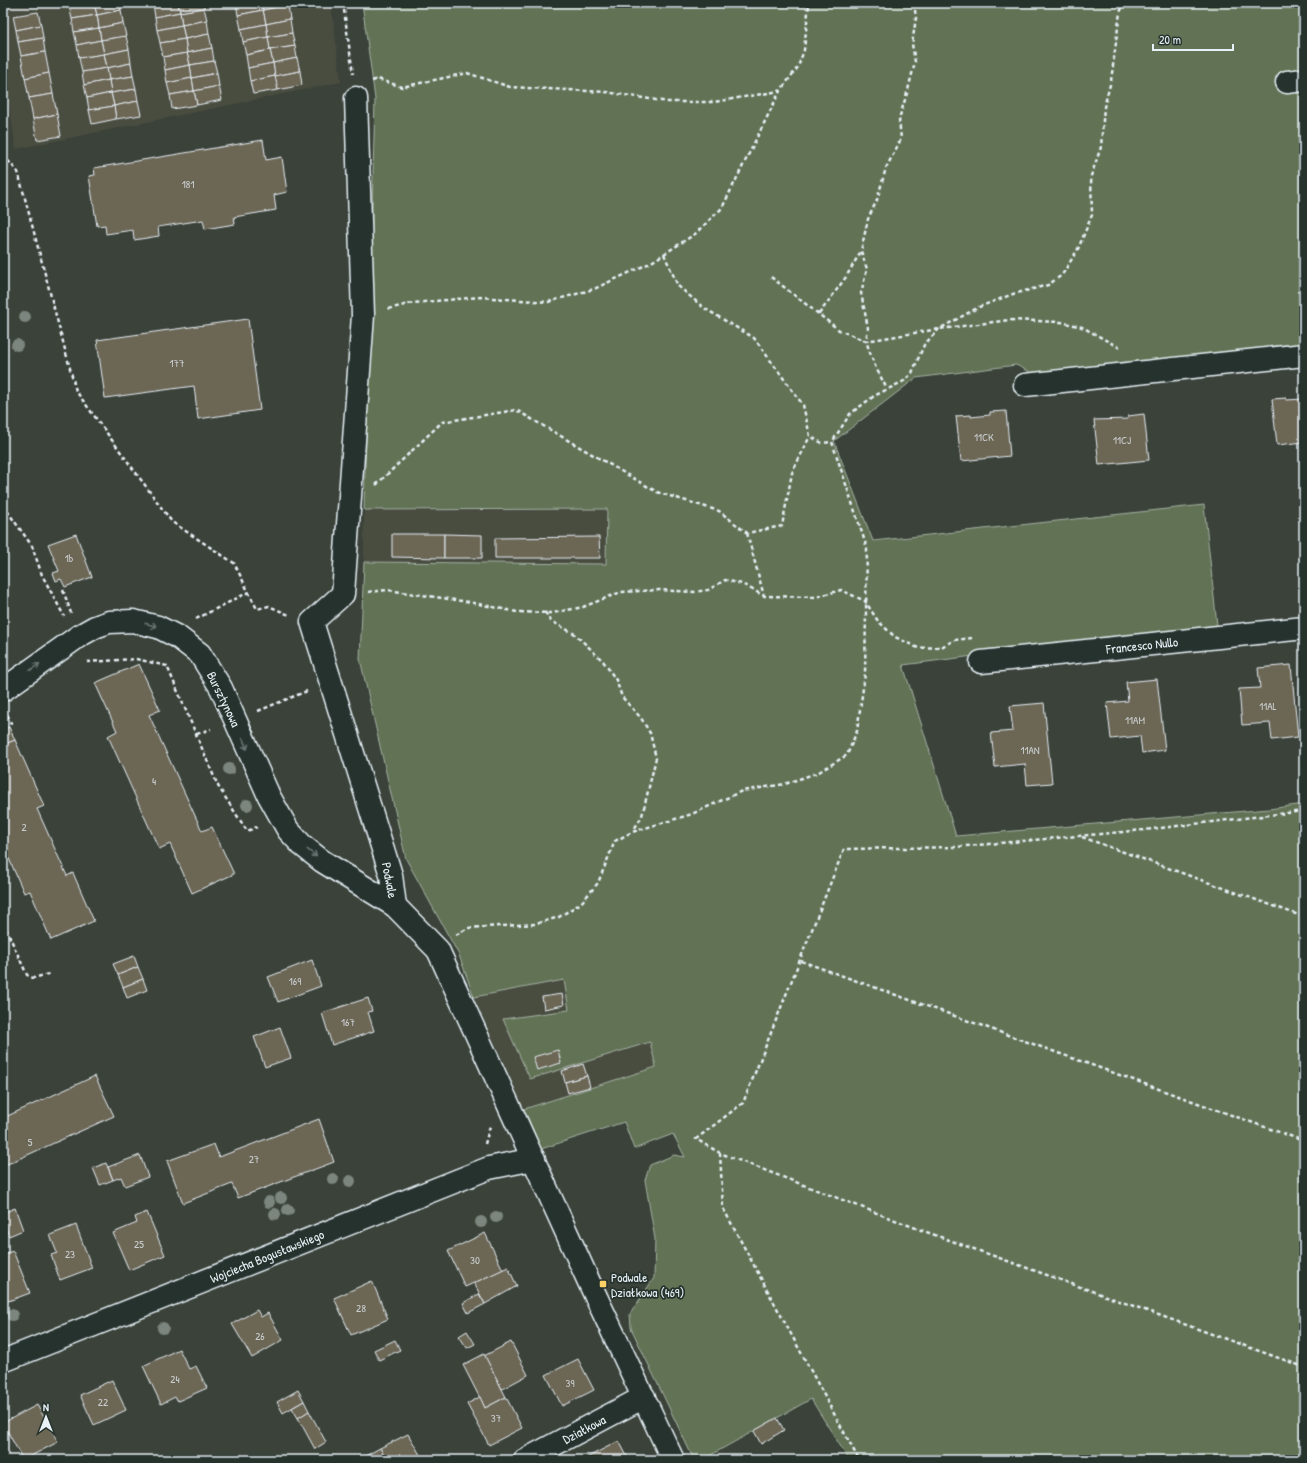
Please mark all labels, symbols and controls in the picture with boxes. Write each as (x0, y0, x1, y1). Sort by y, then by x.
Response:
scale bar (1153, 26, 1233, 52)
text: 20 m (1159, 31, 1181, 48)
house number: 181 (182, 177, 194, 191)
house number: 177 (170, 356, 184, 370)
house number: 11CK (974, 430, 994, 444)
house number: 11CJ (1113, 433, 1131, 447)
house number: 1b (65, 551, 74, 565)
one-way arrow (144, 622, 157, 629)
street label: Francesco Nullo (1104, 632, 1179, 658)
one-way arrow (29, 663, 40, 671)
street label: Bursztynowa (203, 668, 245, 730)
house number: 11AL (1259, 699, 1277, 713)
house number: 11AM (1125, 713, 1145, 727)
one-way arrow (242, 737, 250, 749)
house number: 11AN (1020, 743, 1040, 757)
house number: 4 (152, 774, 156, 788)
house number: 2 (21, 820, 27, 834)
one-way arrow (307, 849, 318, 857)
street label: Podwale (378, 860, 402, 900)
house number: 169 (289, 974, 301, 988)
house number: 167 (341, 1015, 355, 1029)
house number: 5 (28, 1135, 33, 1149)
house number: 27 (249, 1152, 259, 1166)
street label: Wojciecha Bogusławskiego (207, 1225, 327, 1287)
house number: 25 (134, 1237, 144, 1251)
house number: 23 (65, 1247, 75, 1261)
house number: 30 (470, 1253, 480, 1267)
place label: Podwale Działkowa (469) (611, 1268, 684, 1301)
marker: Podwale Działkowa (469) (598, 1279, 608, 1289)
house number: 28 (356, 1301, 366, 1315)
house number: 26 (255, 1329, 265, 1343)
house number: 24 (170, 1372, 180, 1386)
house number: 39 (566, 1376, 574, 1390)
house number: 22 (98, 1395, 108, 1409)
north arrow (26, 1397, 66, 1437)
text: N (43, 1400, 49, 1414)
street label: Działkowa (559, 1410, 609, 1448)
house number: 37 (491, 1411, 501, 1425)

